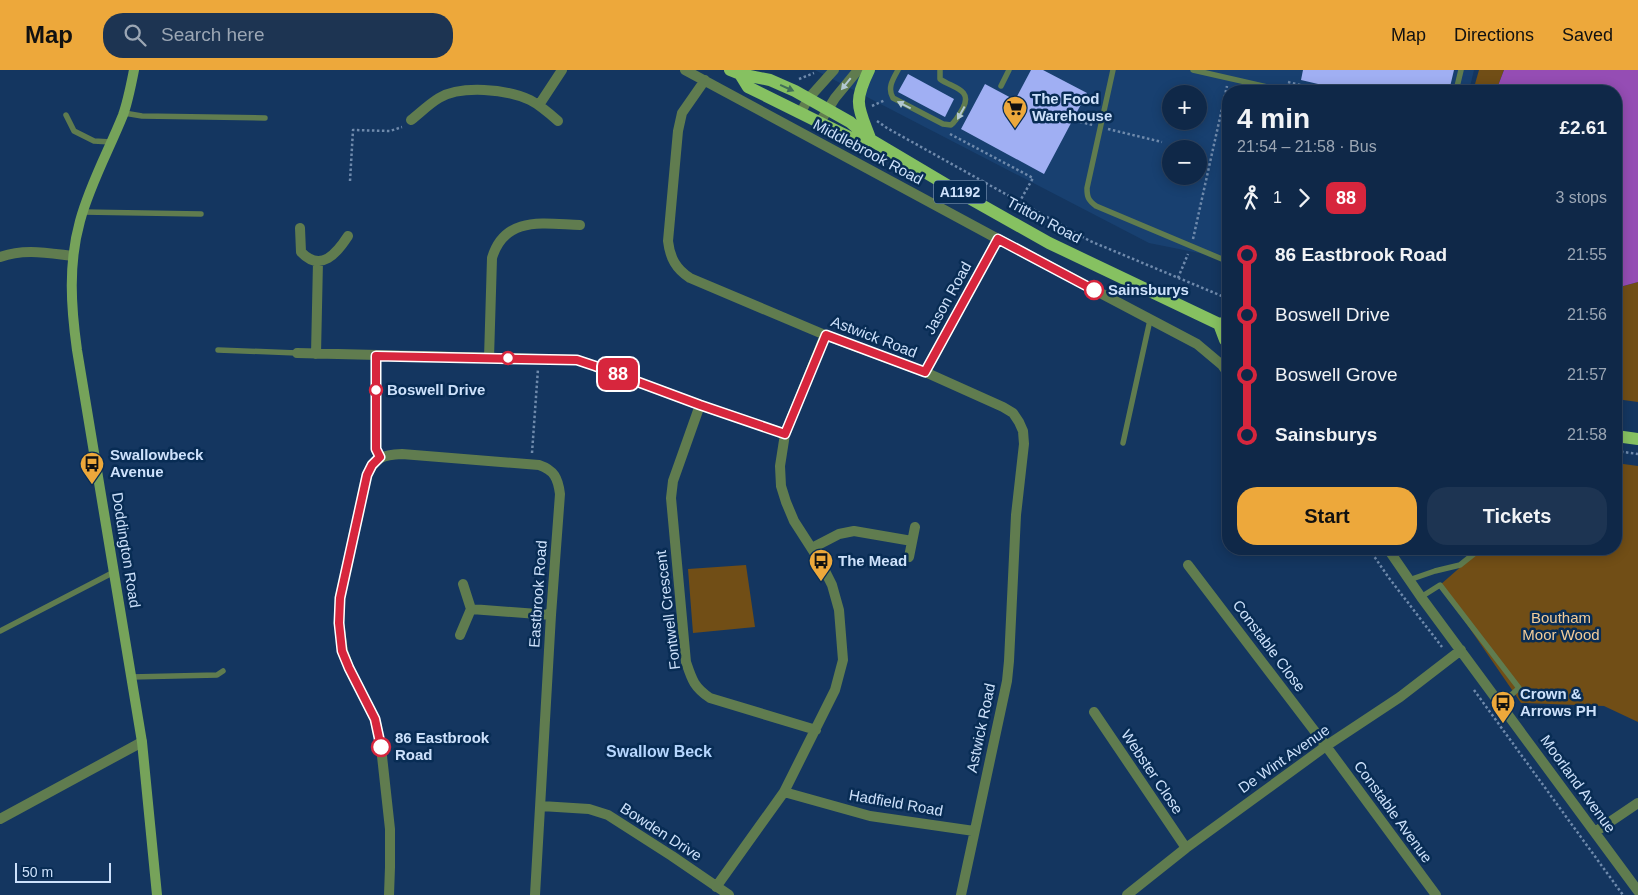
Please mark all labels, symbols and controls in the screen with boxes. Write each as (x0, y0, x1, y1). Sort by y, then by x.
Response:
search box (103, 13, 453, 58)
text: Map (25, 21, 73, 48)
icon: search (121, 21, 149, 49)
text: Search here (161, 24, 265, 45)
text: Map (1391, 25, 1426, 45)
text: Directions (1454, 25, 1534, 45)
text: Saved (1562, 25, 1613, 45)
one-way arrow (841, 77, 852, 90)
one-way arrow (780, 84, 794, 92)
map controls (1162, 85, 1207, 185)
button: + (1162, 85, 1207, 130)
place label: The Food Warehouse (1032, 90, 1112, 124)
supermarket icon: The Food Warehouse (1002, 95, 1028, 129)
one-way arrow (897, 101, 911, 109)
text: 4 min (1237, 103, 1310, 134)
one-way arrow (956, 106, 965, 119)
street label: Middlebrook Road (810, 115, 926, 188)
text: £2.61 (1559, 117, 1607, 138)
text: 21:54 – 21:58 · Bus (1237, 138, 1377, 155)
button: − (1162, 140, 1207, 185)
road number: A1192 (934, 180, 986, 204)
icon: walk (1237, 184, 1265, 212)
icon: forward (1290, 184, 1318, 212)
text: 88 (1336, 188, 1356, 208)
text: 1 (1273, 189, 1282, 206)
text: 3 stops (1555, 189, 1607, 206)
street label: Tritton Road (1004, 193, 1084, 246)
text: 86 Eastbrook Road (1275, 244, 1447, 265)
text: 21:55 (1567, 246, 1607, 263)
street label: Jason Road (921, 259, 974, 337)
marker: Sainsburys (1084, 280, 1104, 300)
place label: Sainsburys (1108, 281, 1189, 298)
text: Boswell Drive (1275, 304, 1390, 325)
text: 21:56 (1567, 306, 1607, 323)
street label: Astwick Road (829, 312, 920, 361)
unlabelled marker (501, 351, 515, 365)
line badge: 88 (596, 358, 640, 390)
text: 88 (608, 364, 628, 384)
text: Boswell Grove (1275, 364, 1398, 385)
text: 21:57 (1567, 366, 1607, 383)
place label: Boswell Drive (387, 381, 485, 398)
marker: Boswell Drive (369, 383, 383, 397)
text: Sainsburys (1275, 424, 1377, 445)
text: 21:58 (1567, 426, 1607, 443)
place label: Swallowbeck Avenue (110, 446, 204, 480)
bus stop icon: Swallowbeck Avenue (79, 451, 105, 485)
button: Start (1237, 487, 1417, 545)
button: Tickets (1427, 487, 1607, 545)
street label: Doddington Road (109, 491, 144, 609)
street label: Eastbrook Road (525, 540, 550, 648)
bus stop icon: The Mead (808, 548, 834, 582)
street label: Fontwell Crescent (652, 549, 683, 671)
place label: The Mead (838, 552, 907, 569)
street label: Constable Close (1229, 597, 1309, 695)
park label: Boutham Moor Wood (1522, 609, 1600, 643)
street label: Astwick Road (963, 682, 998, 774)
place label: Crown & Arrows PH (1520, 685, 1597, 719)
bus stop icon: Crown & Arrows PH (1490, 690, 1516, 724)
street label: De Wint Avenue (1235, 721, 1333, 796)
street label: Webster Close (1118, 726, 1187, 817)
place label: 86 Eastbrook Road (395, 729, 490, 763)
street label: Moorland Avenue (1537, 732, 1620, 836)
marker: 86 Eastbrook Road (371, 737, 391, 757)
district label: Swallow Beck (606, 743, 712, 760)
street label: Constable Avenue (1351, 758, 1436, 866)
street label: Hadfield Road (848, 786, 944, 819)
street label: Bowden Drive (617, 799, 705, 864)
scale bar (15, 860, 111, 883)
text: 50 m (22, 864, 53, 880)

